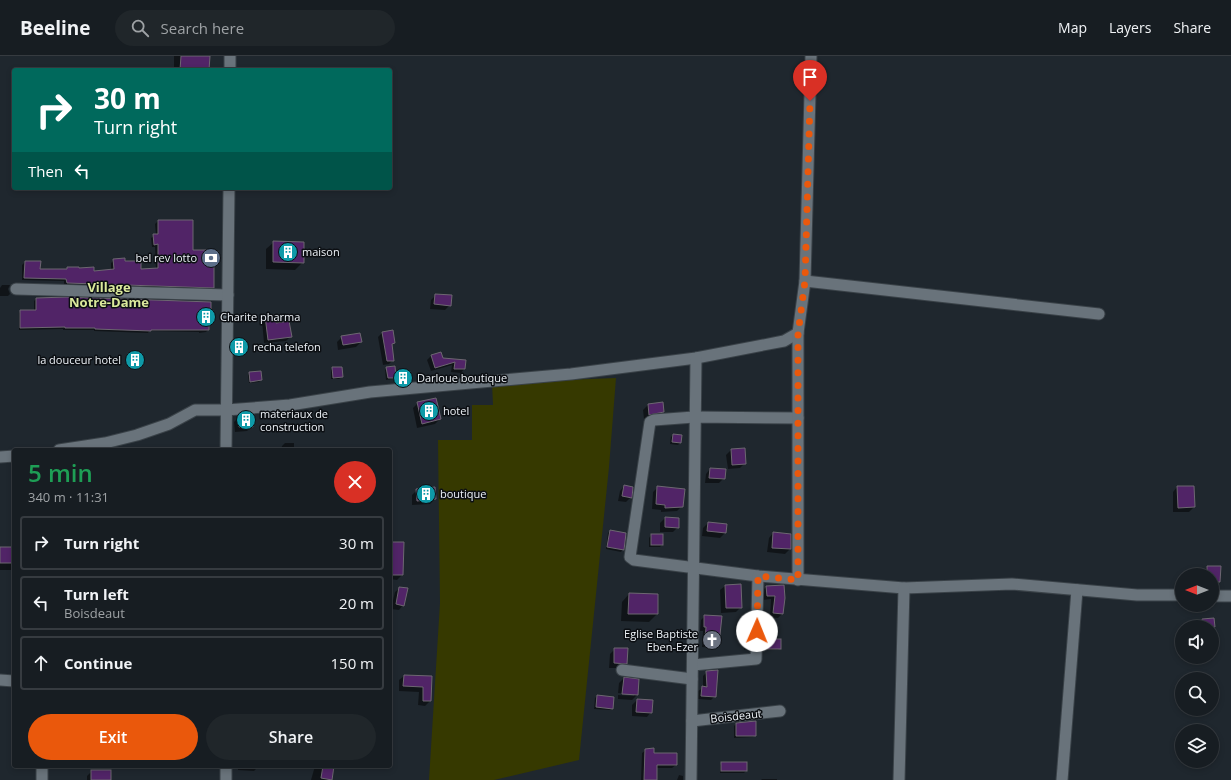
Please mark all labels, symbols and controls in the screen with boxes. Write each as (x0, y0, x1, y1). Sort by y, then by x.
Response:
search box (115, 10, 395, 46)
text: Beeline (20, 15, 91, 41)
icon: search (129, 17, 151, 39)
text: Search here (161, 18, 244, 38)
text: Map (1058, 18, 1087, 37)
text: Layers (1109, 18, 1151, 37)
text: Share (1173, 18, 1211, 37)
pin (793, 60, 827, 101)
icon: arrive (799, 66, 821, 88)
text: 30 m (94, 79, 161, 117)
icon: right (28, 84, 80, 136)
text: Turn right (94, 115, 177, 139)
icon: left (71, 160, 93, 182)
text: Then (28, 161, 63, 181)
building icon: maison (277, 241, 299, 263)
place label: maison (302, 244, 340, 259)
bank icon: bel rev lotto (200, 247, 222, 269)
place label: bel rev lotto (136, 250, 197, 265)
district label: Village Notre-Dame (69, 278, 149, 311)
building icon: Charite pharma (195, 306, 217, 328)
place label: Charite pharma (220, 309, 300, 324)
building icon: recha telefon (228, 336, 250, 358)
place label: recha telefon (253, 339, 321, 354)
building icon: la douceur hotel (124, 349, 146, 371)
place label: la douceur hotel (37, 352, 121, 367)
building icon: Darloue boutique (392, 367, 414, 389)
place label: Darloue boutique (417, 370, 507, 385)
building icon: hotel (418, 400, 440, 422)
place label: hotel (443, 403, 469, 418)
place label: materiaux de construction (260, 406, 328, 434)
building icon: materiaux de construction (235, 409, 257, 431)
text: 5 min (28, 456, 93, 489)
button: close (334, 461, 376, 503)
building icon: boutique (415, 483, 437, 505)
place label: boutique (440, 486, 486, 501)
text: 340 m · 11:31 (28, 488, 109, 506)
icon: right (30, 532, 52, 554)
text: Turn right (64, 533, 139, 553)
text: 30 m (339, 533, 374, 553)
north arrow (1175, 568, 1219, 612)
map controls (1175, 568, 1219, 768)
text: Turn left (64, 584, 129, 604)
icon: left (30, 592, 52, 614)
text: 20 m (339, 593, 374, 613)
text: Boisdeaut (64, 604, 125, 622)
position arrow (736, 610, 778, 652)
button: sound (1175, 620, 1219, 664)
place label: Eglise Baptiste Eben-Ezer (624, 626, 699, 654)
church icon: Eglise Baptiste Eben-Ezer (701, 629, 723, 651)
icon: ahead (30, 652, 52, 674)
text: Continue (64, 653, 132, 673)
text: 150 m (330, 653, 374, 673)
button: search (1175, 672, 1219, 716)
street label: Boisdeaut (710, 705, 762, 726)
button: Exit (28, 714, 198, 760)
button: Share (206, 714, 376, 760)
button: layers (1175, 724, 1219, 768)

